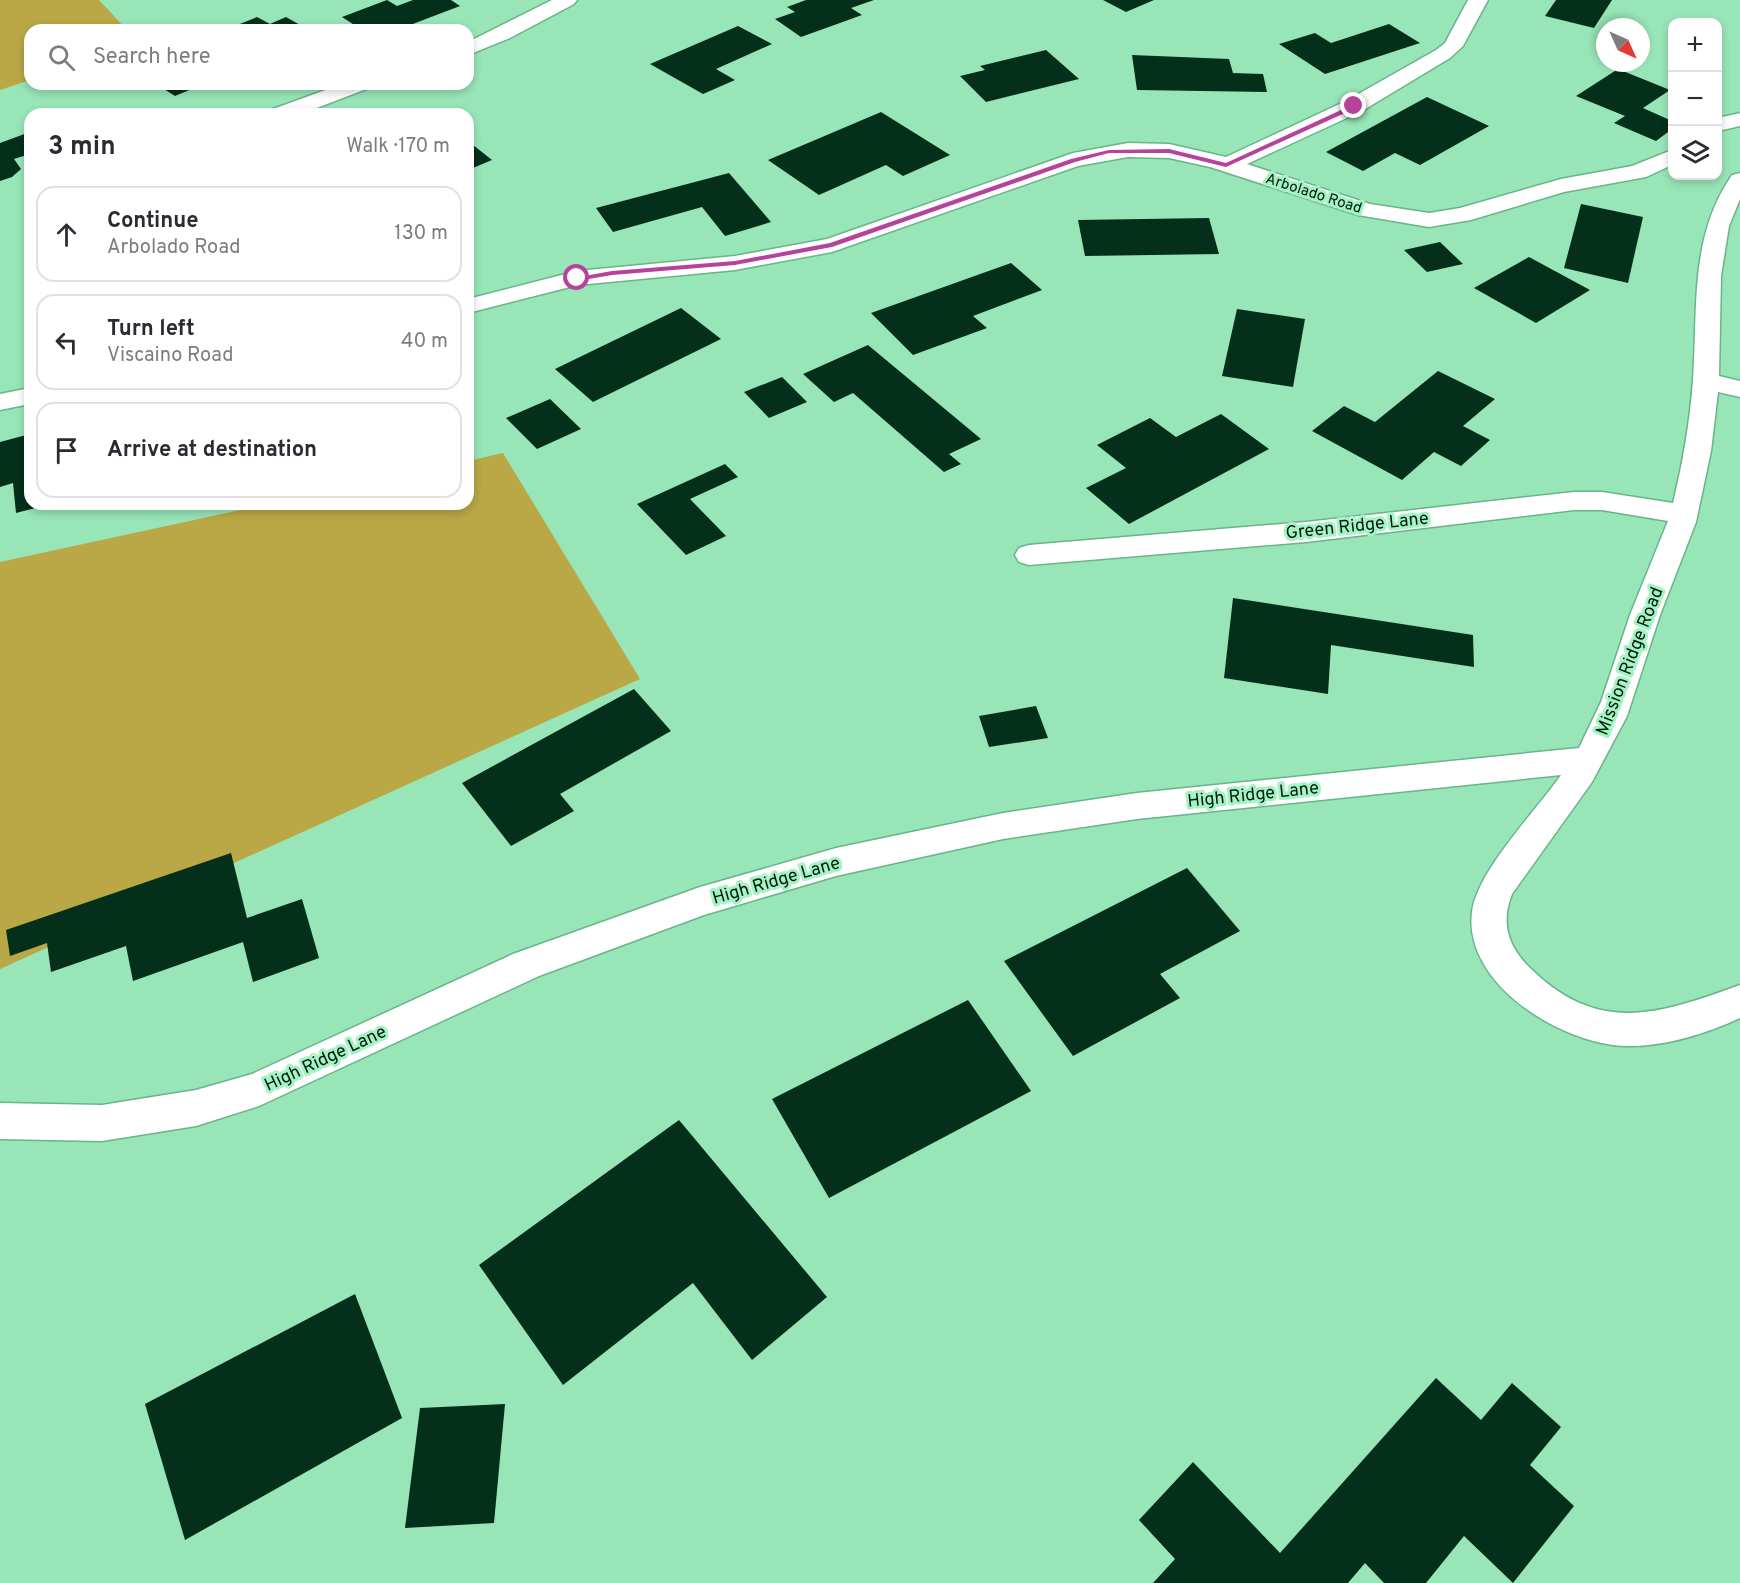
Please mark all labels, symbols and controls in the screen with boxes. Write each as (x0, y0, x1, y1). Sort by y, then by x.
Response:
north arrow (1596, 18, 1650, 72)
map controls (1668, 18, 1722, 180)
button: + (1668, 18, 1722, 72)
search box (24, 24, 474, 90)
icon: search (45, 41, 78, 74)
text: Search here (93, 44, 211, 71)
button: − (1668, 72, 1722, 126)
route end (1340, 92, 1366, 118)
button: layers (1668, 126, 1722, 180)
text: 3 min (48, 131, 116, 164)
text: Walk · 170 m (346, 134, 450, 160)
street label: Arbolado Road (1263, 170, 1364, 219)
text: Continue (107, 208, 198, 235)
icon: ahead (50, 218, 83, 251)
text: 130 m (394, 221, 448, 247)
text: Arbolado Road (107, 235, 240, 261)
route start (563, 264, 589, 290)
text: Turn left (107, 316, 195, 343)
icon: left (50, 326, 83, 359)
text: 40 m (401, 329, 448, 355)
text: Viscaino Road (107, 343, 233, 369)
icon: arrive (50, 434, 83, 467)
text: Arrive at destination (107, 437, 317, 464)
street label: Green Ridge Lane (1285, 508, 1430, 545)
street label: Mission Ridge Road (1592, 584, 1669, 739)
street label: High Ridge Lane (1186, 777, 1320, 814)
street label: High Ridge Lane (710, 852, 843, 911)
street label: High Ridge Lane (261, 1021, 390, 1098)

